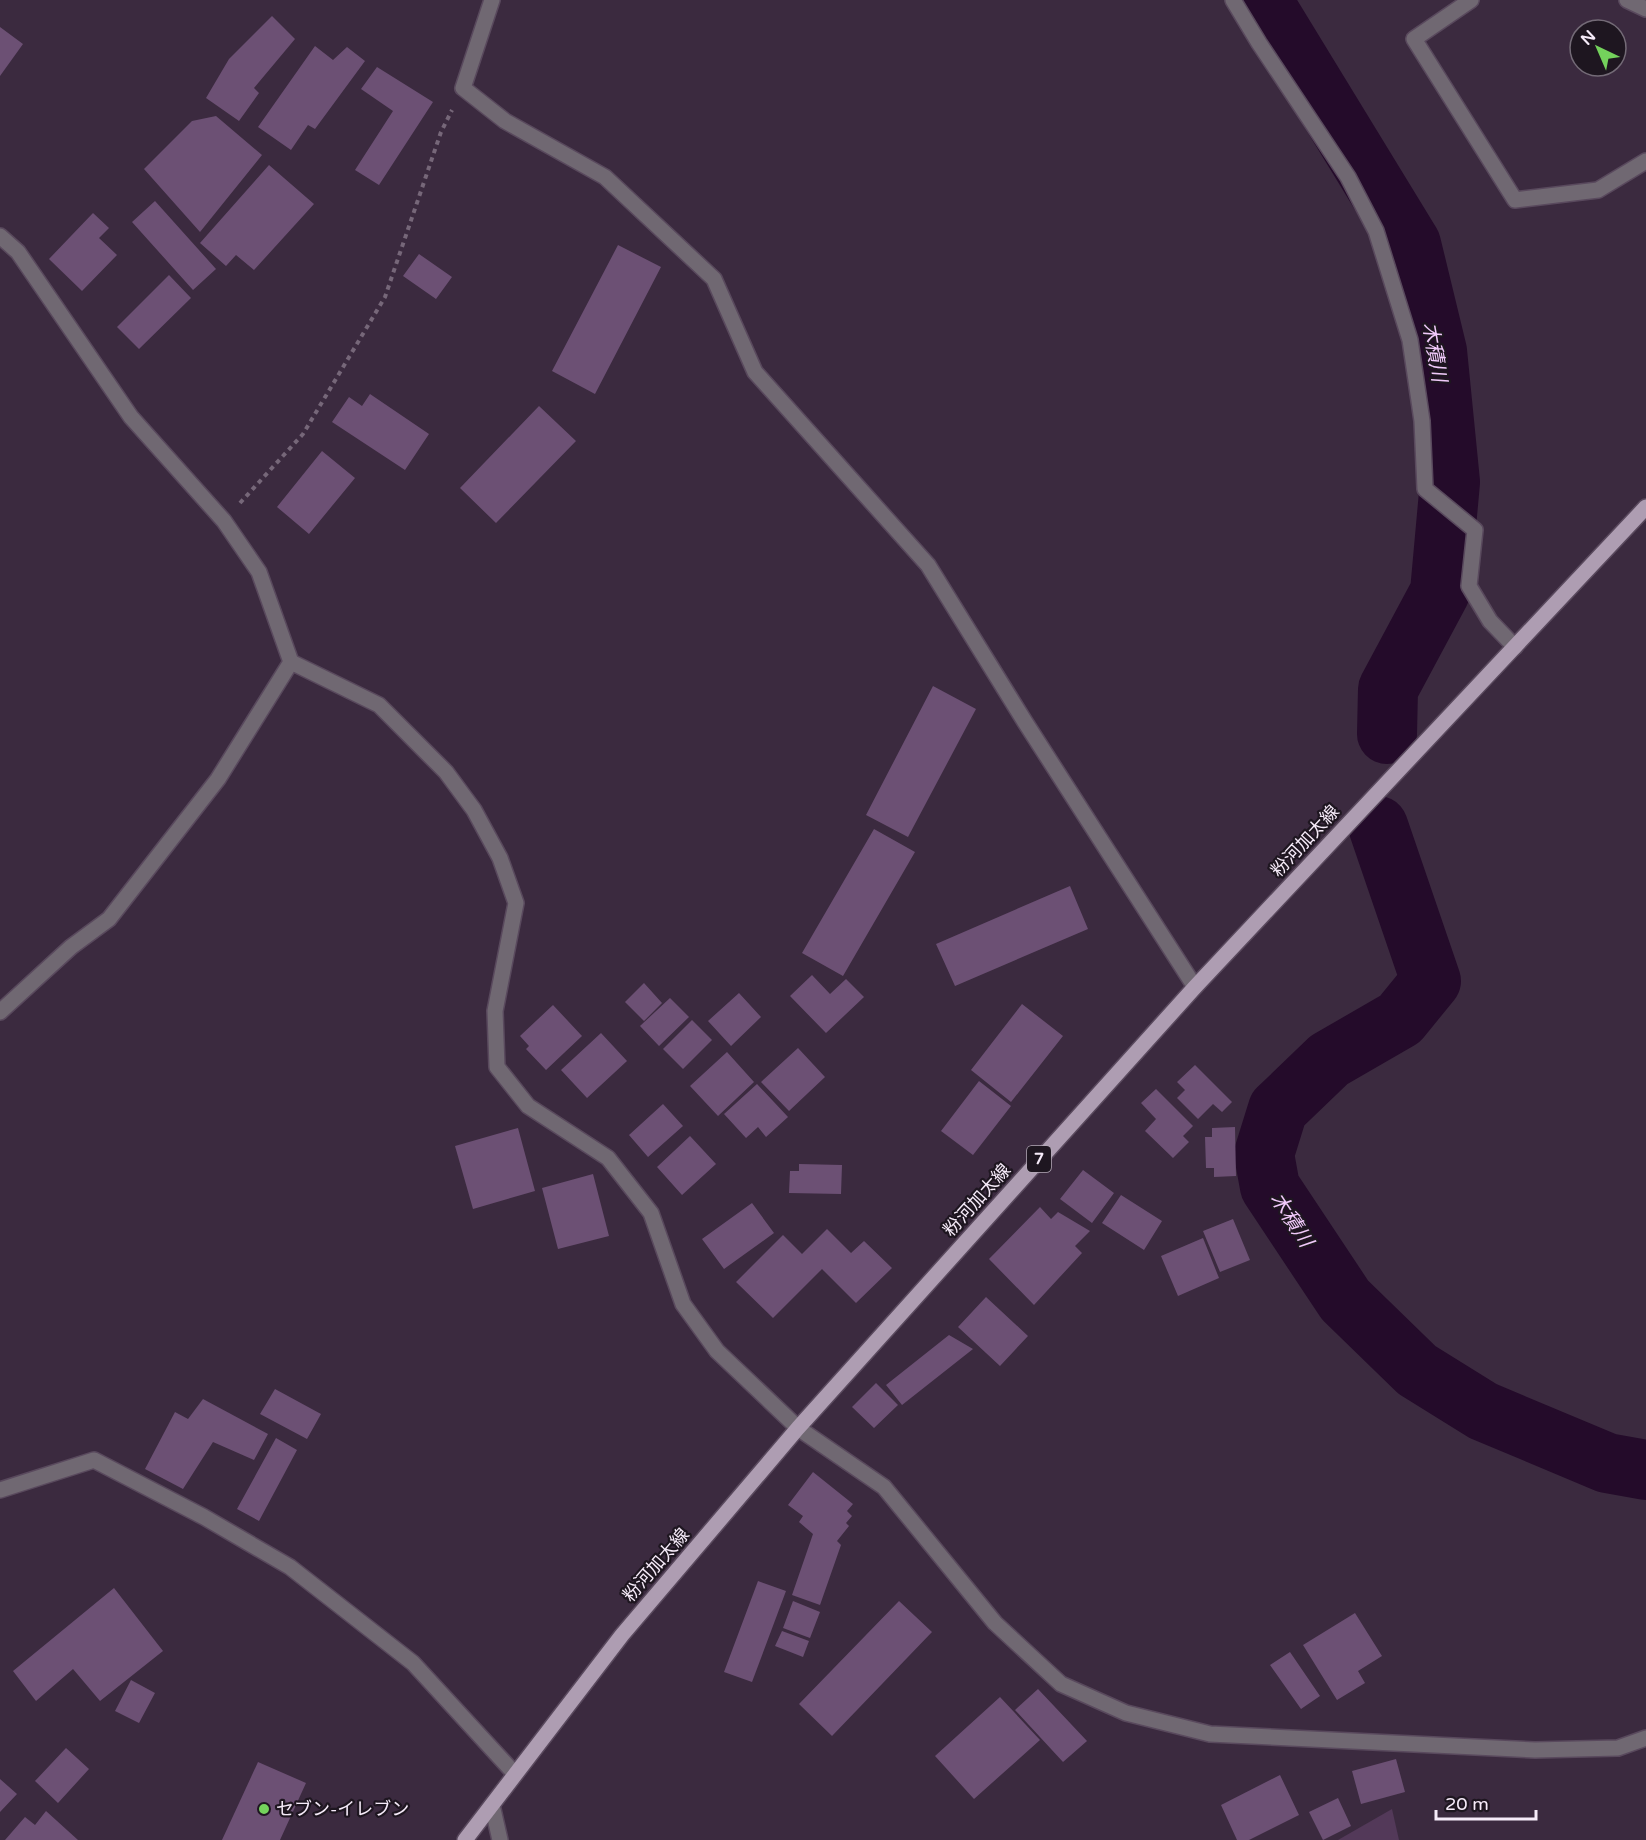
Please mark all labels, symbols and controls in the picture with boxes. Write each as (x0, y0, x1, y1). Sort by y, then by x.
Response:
north arrow (1568, 18, 1628, 78)
text: N (1577, 26, 1600, 50)
water label: 木積川 (1417, 320, 1451, 386)
street label: 粉河加太線 (1266, 801, 1344, 881)
road number: 7 (1027, 1146, 1051, 1172)
street label: 粉河加太線 (939, 1159, 1015, 1241)
water label: 木積川 (1265, 1188, 1318, 1253)
street label: 粉河加太線 (618, 1524, 694, 1606)
scale bar (1436, 1783, 1536, 1821)
text: 20 m (1445, 1793, 1489, 1815)
place label: セブン-イレブン (276, 1798, 409, 1820)
marker: セブン-イレブン (257, 1802, 271, 1816)

